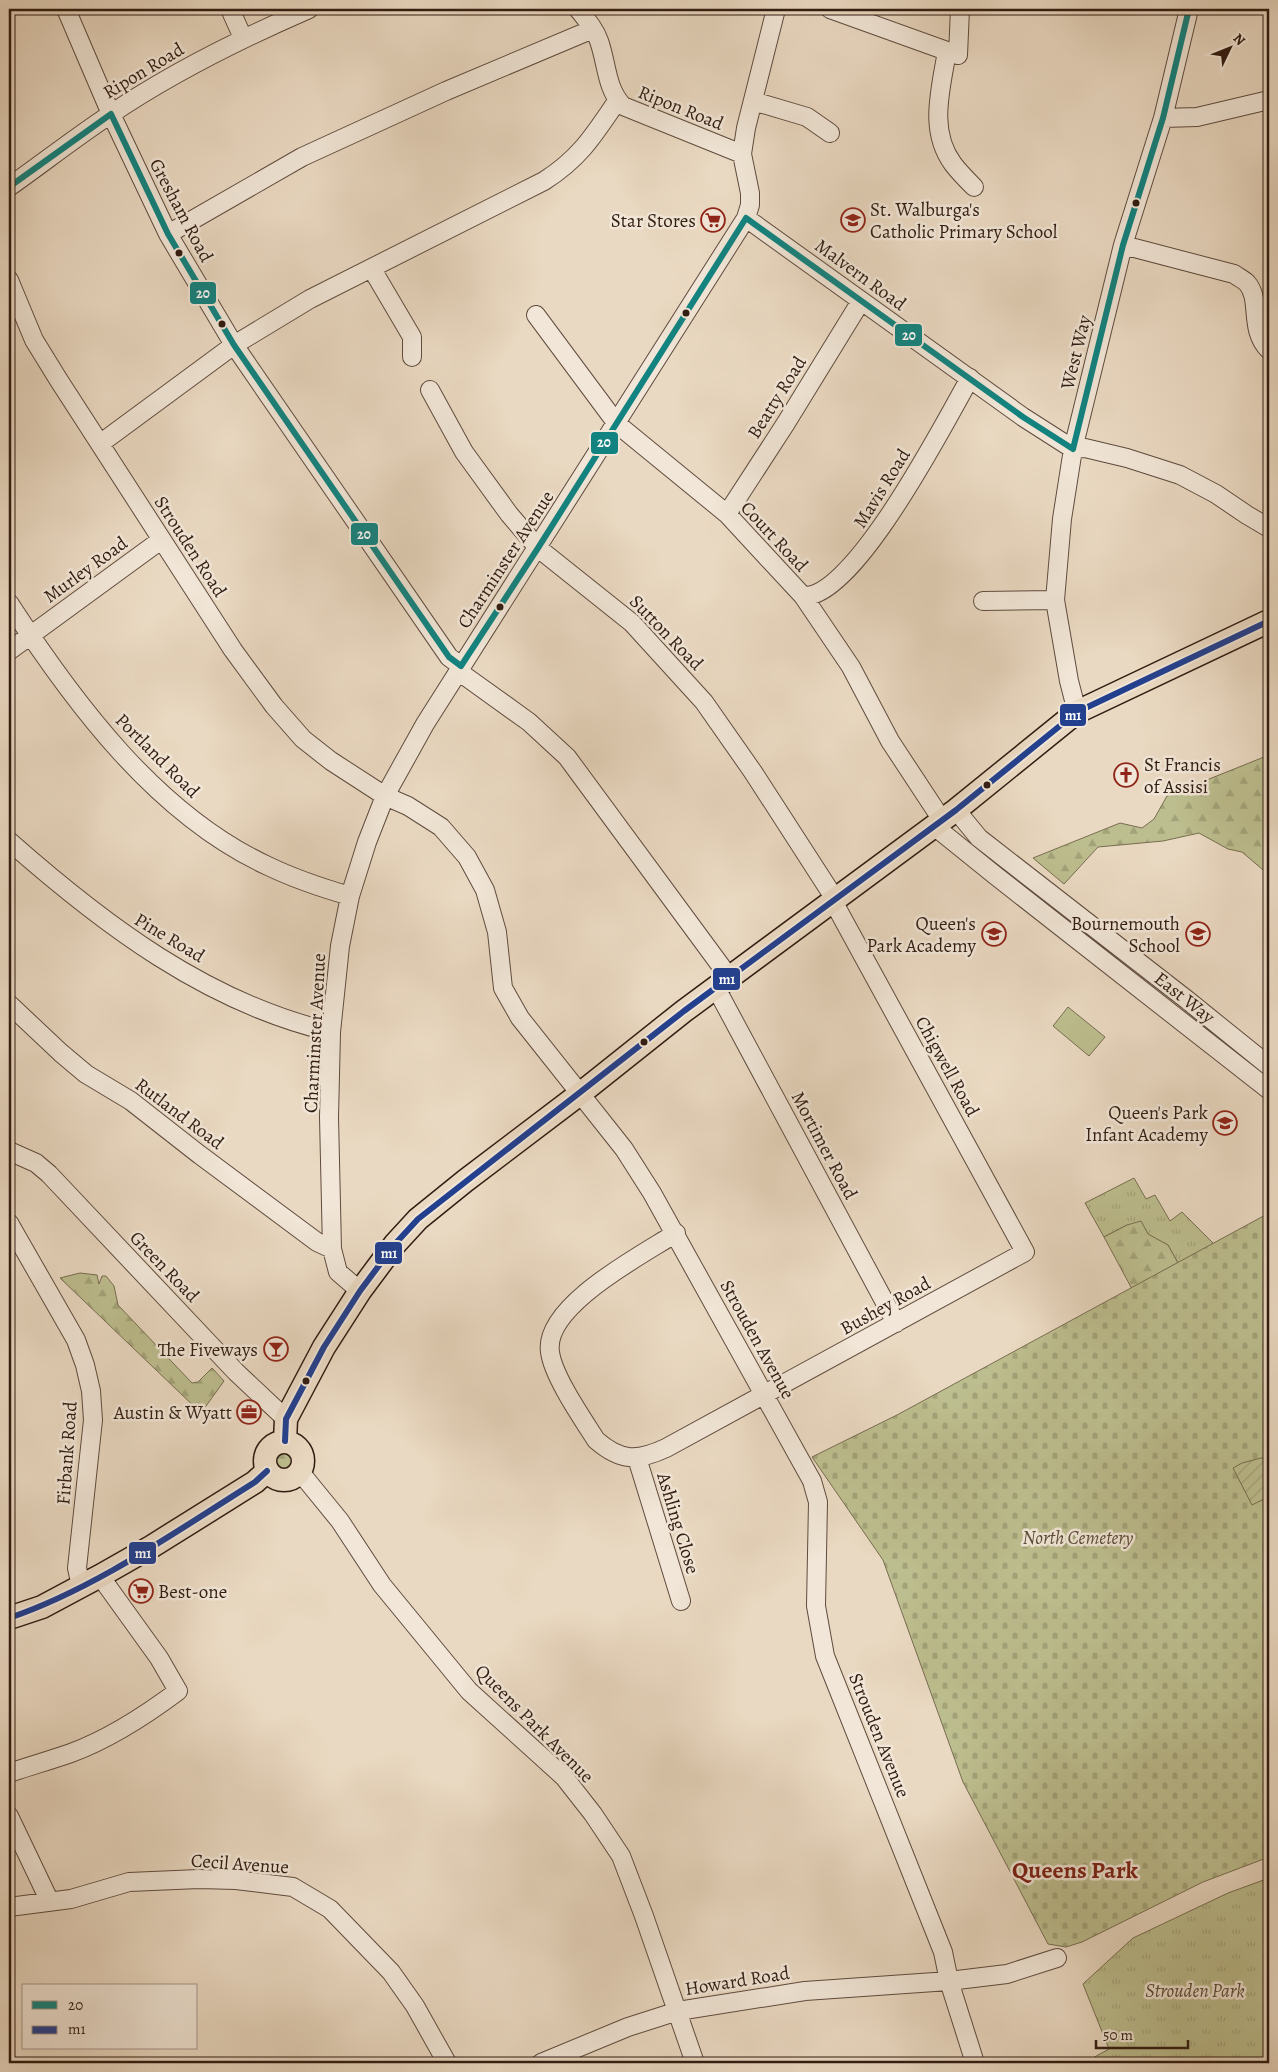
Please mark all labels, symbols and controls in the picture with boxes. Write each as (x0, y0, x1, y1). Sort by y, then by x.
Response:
north arrow (1206, 22, 1256, 72)
text: N (1229, 29, 1250, 50)
street label: Ripon Road (98, 36, 189, 105)
street label: Ripon Road (634, 79, 728, 137)
street label: Gresham Road (143, 154, 220, 267)
place label: St. Walburga's Catholic Primary School (870, 197, 1058, 245)
unlabelled marker (1131, 198, 1141, 208)
supermarket icon: Star Stores (700, 207, 726, 233)
school or university icon: St. Walburga's Catholic Primary School (840, 207, 866, 233)
place label: Star Stores (611, 208, 696, 234)
street label: Malvern Road (809, 233, 912, 317)
unlabelled marker (174, 248, 184, 258)
line badge: 20 (189, 281, 217, 305)
text: 20 (196, 284, 210, 303)
unlabelled marker (681, 308, 691, 318)
street label: West Way (1054, 312, 1098, 393)
unlabelled marker (217, 319, 227, 329)
line badge: 20 (894, 323, 923, 347)
text: 20 (902, 326, 916, 345)
street label: Beatty Road (741, 351, 813, 444)
line badge: 20 (590, 431, 619, 455)
text: 20 (597, 433, 611, 452)
street label: Mavis Road (847, 443, 917, 533)
street label: Charminster Avenue (451, 485, 560, 634)
street label: Strouden Road (148, 491, 233, 603)
street label: Court Road (735, 496, 814, 578)
line badge: 20 (350, 522, 379, 546)
text: 20 (357, 525, 371, 544)
street label: Murley Road (38, 530, 134, 609)
street label: Sutton Road (624, 589, 710, 677)
unlabelled marker (495, 602, 505, 612)
line badge: m1 (1059, 703, 1087, 727)
text: m1 (1065, 706, 1081, 725)
street label: Portland Road (109, 708, 206, 804)
place label: St Francis of Assisi (1144, 752, 1221, 800)
church icon: St Francis of Assisi (1113, 762, 1139, 788)
unlabelled marker (982, 780, 992, 790)
street label: Pine Road (129, 907, 210, 969)
place label: Queen's Park Academy (866, 911, 977, 959)
place label: Bournemouth School (1071, 911, 1180, 959)
school or university icon: Queen's Park Academy (981, 921, 1007, 947)
school or university icon: Bournemouth School (1185, 921, 1211, 947)
street label: Charminster Avenue (298, 953, 332, 1114)
street label: East Way (1149, 966, 1221, 1030)
line badge: m1 (712, 967, 741, 991)
text: m1 (719, 970, 735, 989)
street label: Chigwell Road (909, 1012, 986, 1122)
unlabelled marker (639, 1037, 649, 1047)
street label: Rutland Road (130, 1072, 230, 1156)
street label: Mortimer Road (785, 1087, 864, 1205)
place label: Queen's Park Infant Academy (1085, 1100, 1209, 1148)
school or university icon: Queen's Park Infant Academy (1212, 1110, 1238, 1136)
street label: Green Road (124, 1225, 205, 1309)
line badge: m1 (374, 1241, 403, 1265)
text: m1 (381, 1244, 397, 1263)
street label: Bushey Road (836, 1270, 936, 1341)
street label: Strouden Avenue (714, 1275, 801, 1404)
bar icon: The Fiveways (263, 1336, 289, 1362)
place label: The Fiveways (158, 1337, 258, 1363)
unlabelled marker (301, 1376, 311, 1386)
office icon: Austin & Wyatt (236, 1399, 262, 1425)
street label: Firbank Road (50, 1400, 84, 1506)
place label: Austin & Wyatt (113, 1400, 232, 1426)
street label: Ashling Close (650, 1468, 706, 1577)
park label: North Cemetery (1023, 1525, 1134, 1551)
line badge: m1 (128, 1541, 157, 1565)
text: m1 (135, 1544, 151, 1563)
supermarket icon: Best-one (128, 1578, 154, 1604)
place label: Best-one (158, 1579, 227, 1605)
street label: Queens Park Avenue (469, 1659, 599, 1789)
street label: Strouden Avenue (842, 1669, 916, 1802)
street label: Cecil Avenue (190, 1848, 290, 1880)
district label: Queens Park (1012, 1854, 1139, 1886)
street label: Howard Road (683, 1960, 792, 2002)
park label: Strouden Park (1145, 1978, 1245, 2004)
legend (22, 1984, 198, 2050)
text: 20 (68, 1995, 83, 2015)
scale bar (1096, 2017, 1188, 2049)
text: m1 (68, 2019, 86, 2039)
text: 50 m (1103, 2025, 1133, 2045)

